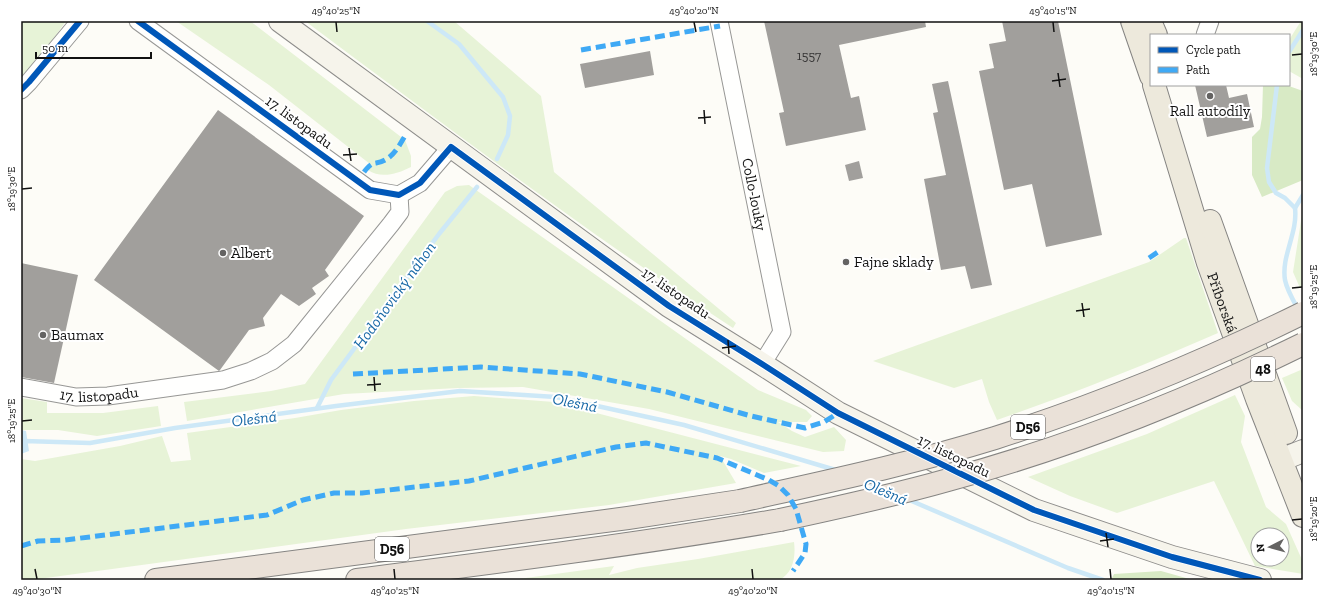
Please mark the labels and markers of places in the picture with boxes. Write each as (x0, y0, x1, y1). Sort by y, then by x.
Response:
marker: Rall autodíly (1205, 91, 1215, 101)
place label: Rall autodíly (1170, 102, 1251, 120)
place label: Albert (231, 244, 272, 262)
marker: Albert (218, 248, 228, 258)
place label: Fajne sklady (854, 253, 934, 271)
marker: Fajne sklady (841, 257, 851, 267)
place label: Baumax (51, 326, 104, 344)
marker: Baumax (38, 330, 48, 340)

